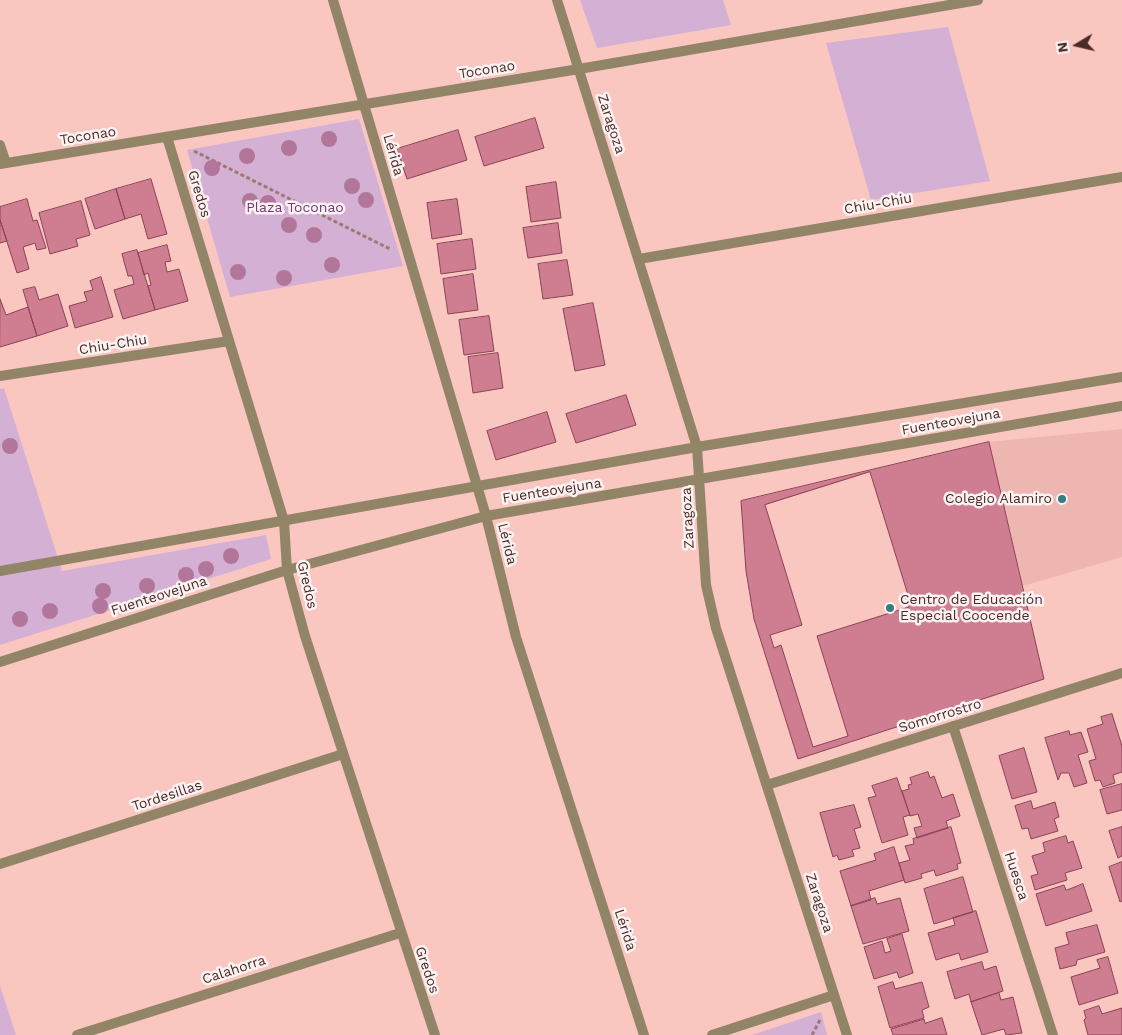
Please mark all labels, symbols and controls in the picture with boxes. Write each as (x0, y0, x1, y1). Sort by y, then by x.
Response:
north arrow (1052, 20, 1102, 70)
text: N (1053, 41, 1071, 54)
street label: Toconao (458, 57, 516, 83)
street label: Zaragoza (594, 92, 628, 156)
street label: Toconao (59, 123, 117, 149)
street label: Lérida (379, 132, 407, 178)
street label: Gredos (184, 168, 214, 220)
street label: Chiu-Chiu (843, 190, 913, 218)
park label: Plaza Toconao (246, 200, 344, 216)
street label: Chiu-Chiu (78, 331, 148, 359)
street label: Fuenteovejuna (900, 405, 1002, 439)
street label: Fuenteovejuna (501, 475, 603, 507)
street label: Zaragoza (678, 487, 698, 549)
place label: Colegio Alamiro (945, 491, 1052, 507)
marker: Colegio Alamiro (1056, 493, 1068, 505)
street label: Lérida (494, 521, 520, 567)
street label: Gredos (293, 560, 321, 610)
street label: Fuenteovejuna (109, 573, 209, 619)
place label: Centro de Educación Especial Coocende (900, 592, 1043, 624)
marker: Centro de Educación Especial Coocende (884, 602, 896, 614)
street label: Somorrostro (896, 695, 984, 737)
street label: Tordesillas (130, 777, 204, 815)
street label: Huesca (1000, 850, 1032, 902)
street label: Zaragoza (802, 871, 836, 935)
street label: Lérida (610, 907, 640, 953)
street label: Gredos (411, 944, 443, 996)
street label: Calahorra (200, 952, 268, 988)

